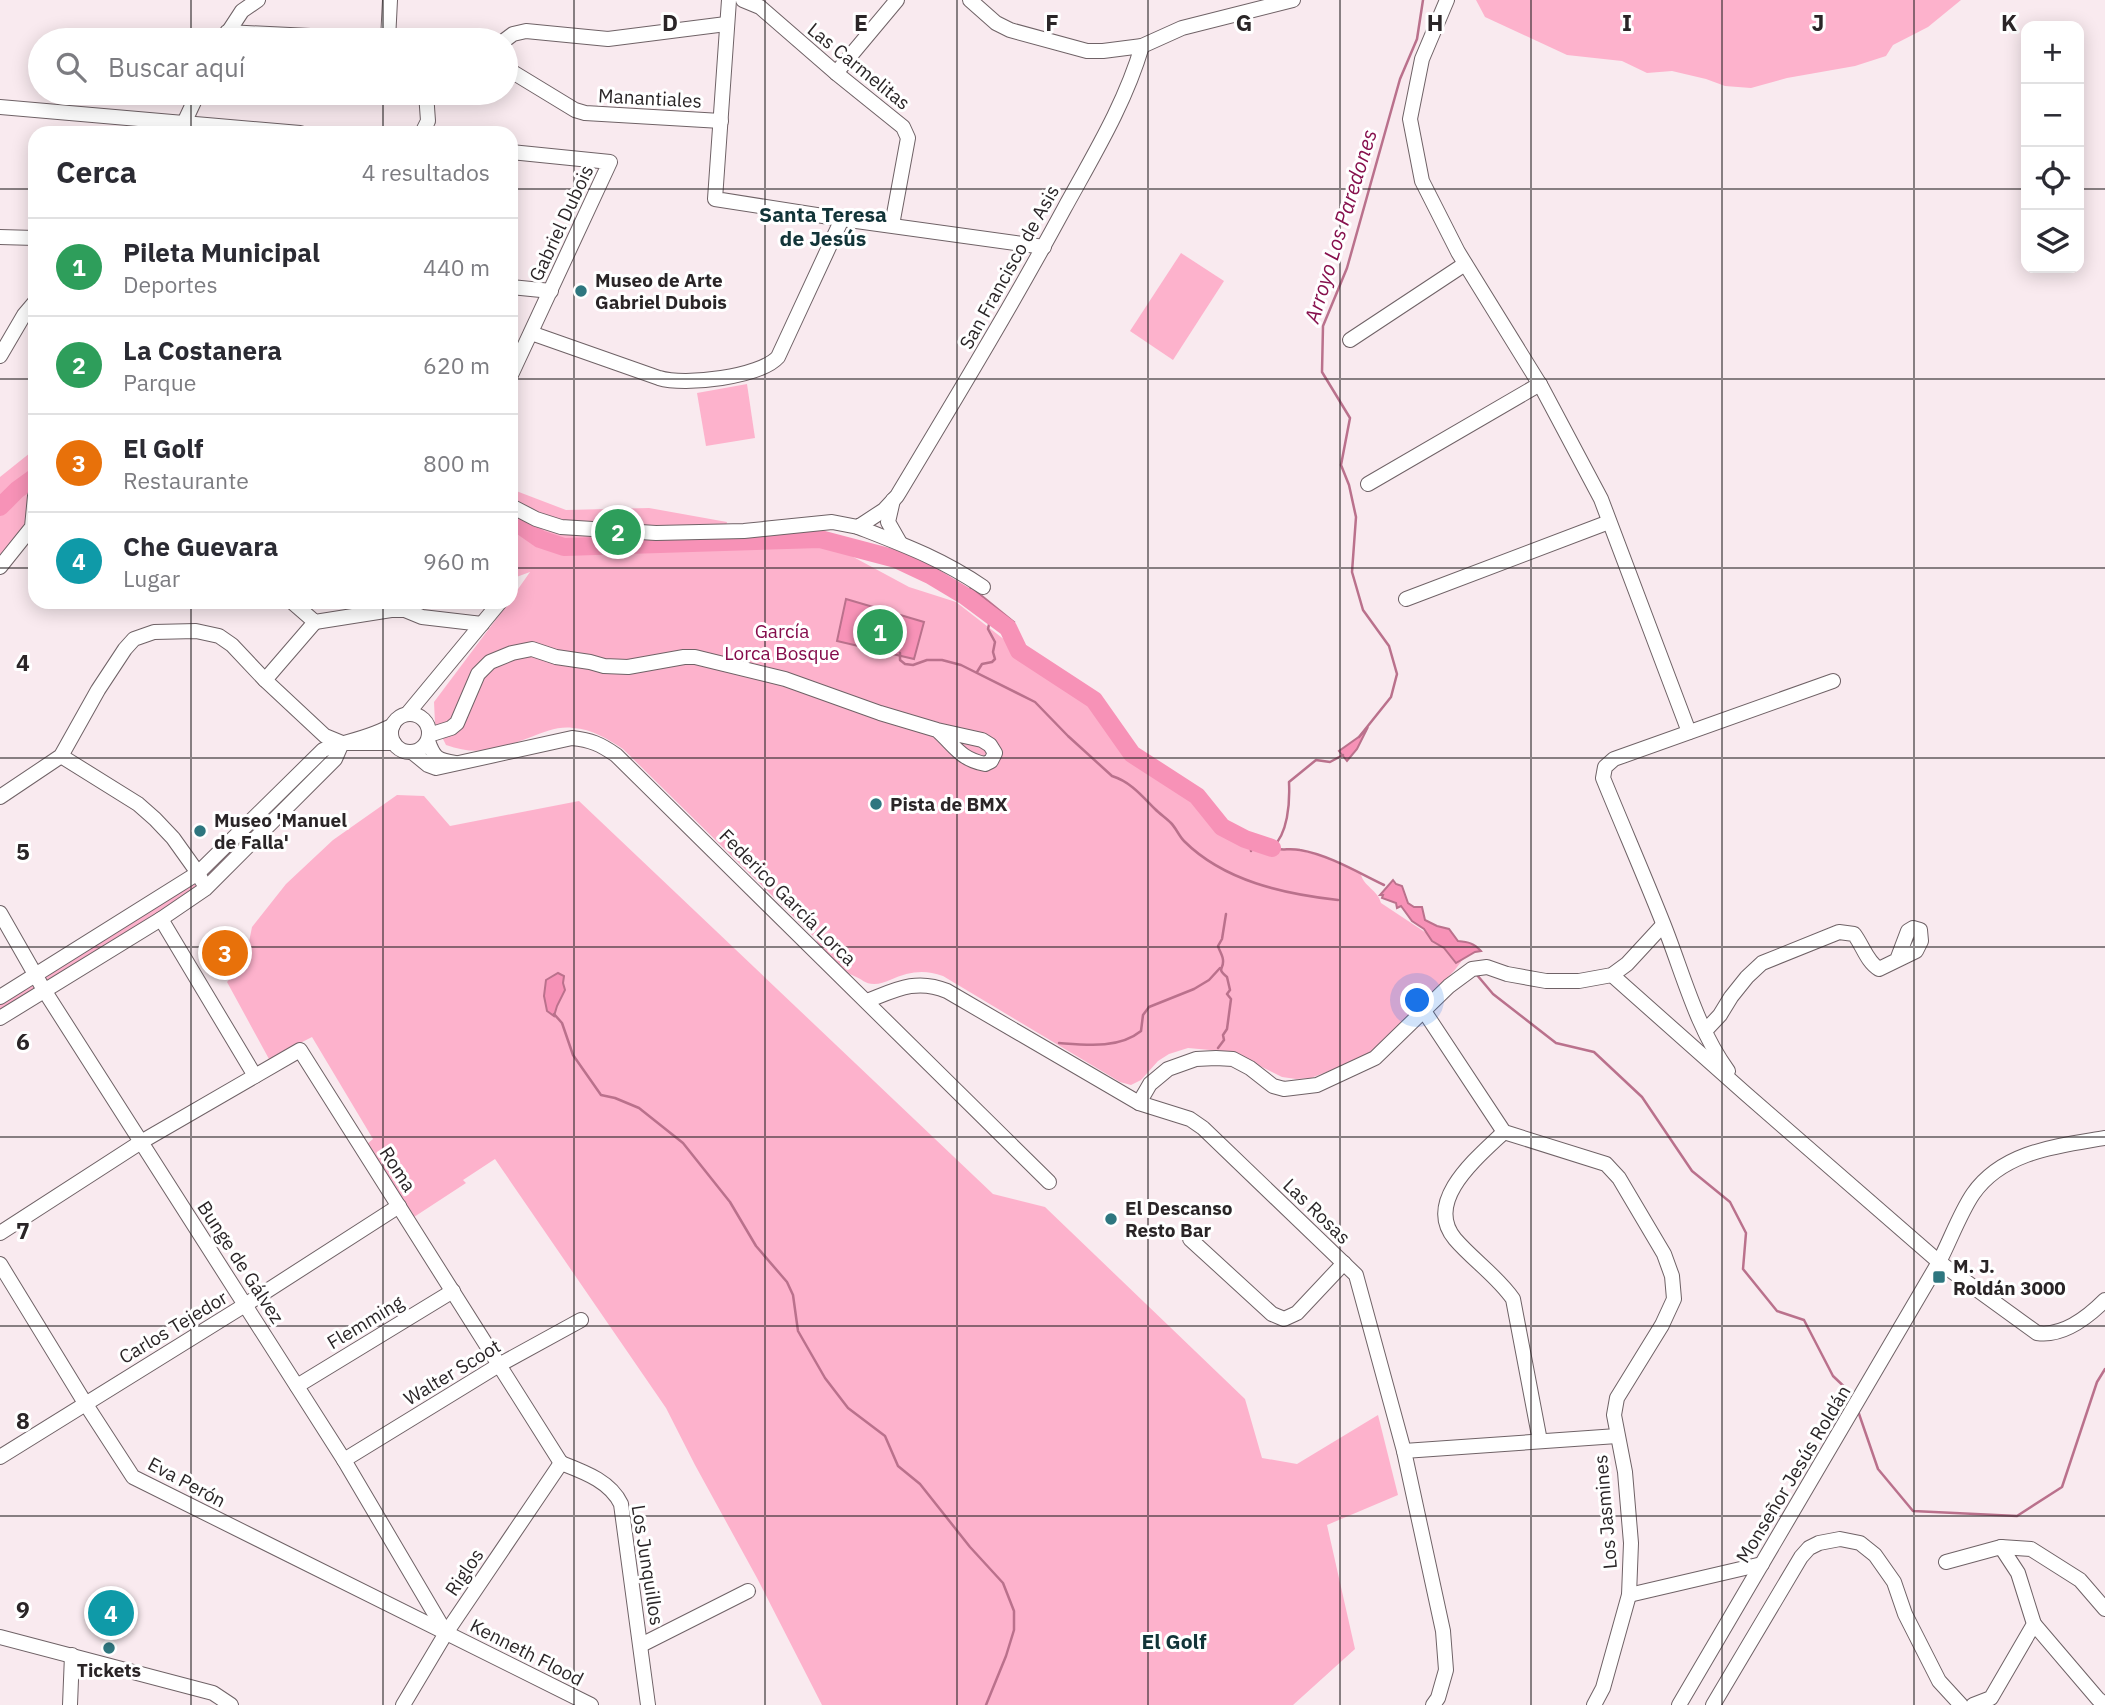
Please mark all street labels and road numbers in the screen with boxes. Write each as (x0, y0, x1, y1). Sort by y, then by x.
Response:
street label: Las Carmelitas (803, 17, 915, 115)
street label: Manantiales (598, 83, 702, 113)
street label: Gabriel Dubois (524, 161, 598, 285)
street label: San Francisco de Asis (954, 181, 1064, 353)
street label: Federico García Lorca (714, 823, 862, 971)
street label: Roma (375, 1142, 421, 1196)
street label: Las Rosas (1278, 1173, 1356, 1249)
street label: Bunge de Gálvez (192, 1196, 290, 1328)
street label: Carlos Tejedor (114, 1285, 232, 1369)
street label: Flemming (322, 1290, 408, 1354)
street label: Walter Scoot (399, 1334, 505, 1410)
street label: Monseñor Jesús Roldán (1730, 1381, 1856, 1567)
street label: Eva Perón (144, 1452, 230, 1512)
street label: Los Jasmines (1588, 1454, 1622, 1570)
street label: Los Junquillos (627, 1503, 669, 1627)
street label: Riglos (440, 1544, 488, 1600)
street label: Kenneth Flood (466, 1613, 588, 1691)

